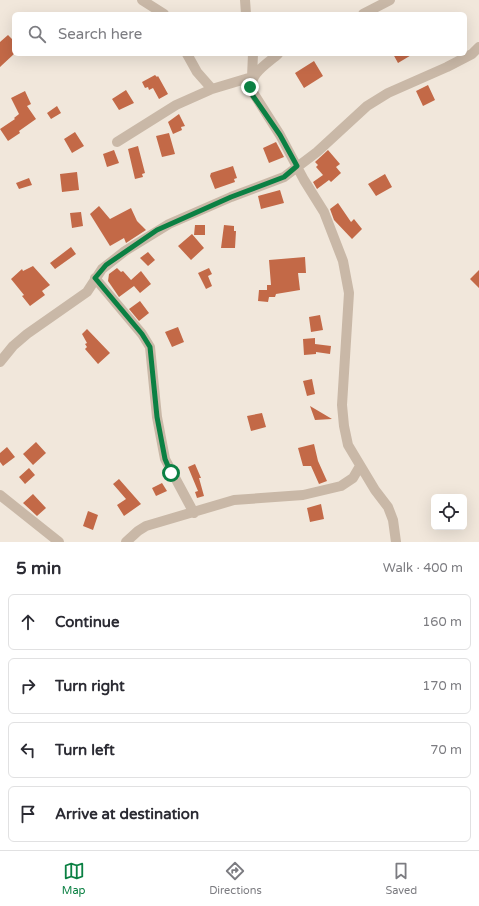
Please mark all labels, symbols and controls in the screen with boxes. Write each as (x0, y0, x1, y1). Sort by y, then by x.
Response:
search box (12, 12, 467, 56)
icon: search (26, 23, 48, 45)
text: Search here (58, 25, 142, 43)
route end (241, 78, 259, 96)
route start (162, 464, 180, 482)
map controls (431, 494, 467, 530)
button: locate (431, 494, 467, 530)
text: 5 min (16, 558, 61, 579)
text: Walk · 400 m (383, 560, 463, 576)
icon: ahead (17, 611, 39, 633)
text: Continue (55, 613, 119, 631)
text: 160 m (422, 614, 462, 630)
icon: right (17, 675, 39, 697)
text: Turn right (55, 677, 125, 695)
text: 170 m (422, 678, 462, 694)
icon: left (17, 739, 39, 761)
text: Turn left (55, 741, 115, 759)
text: 70 m (430, 742, 462, 758)
icon: arrive (17, 803, 39, 825)
text: Arrive at destination (55, 805, 199, 823)
tab: Map (62, 860, 86, 897)
tab: Directions (209, 860, 262, 897)
tab: Saved (385, 860, 417, 897)

